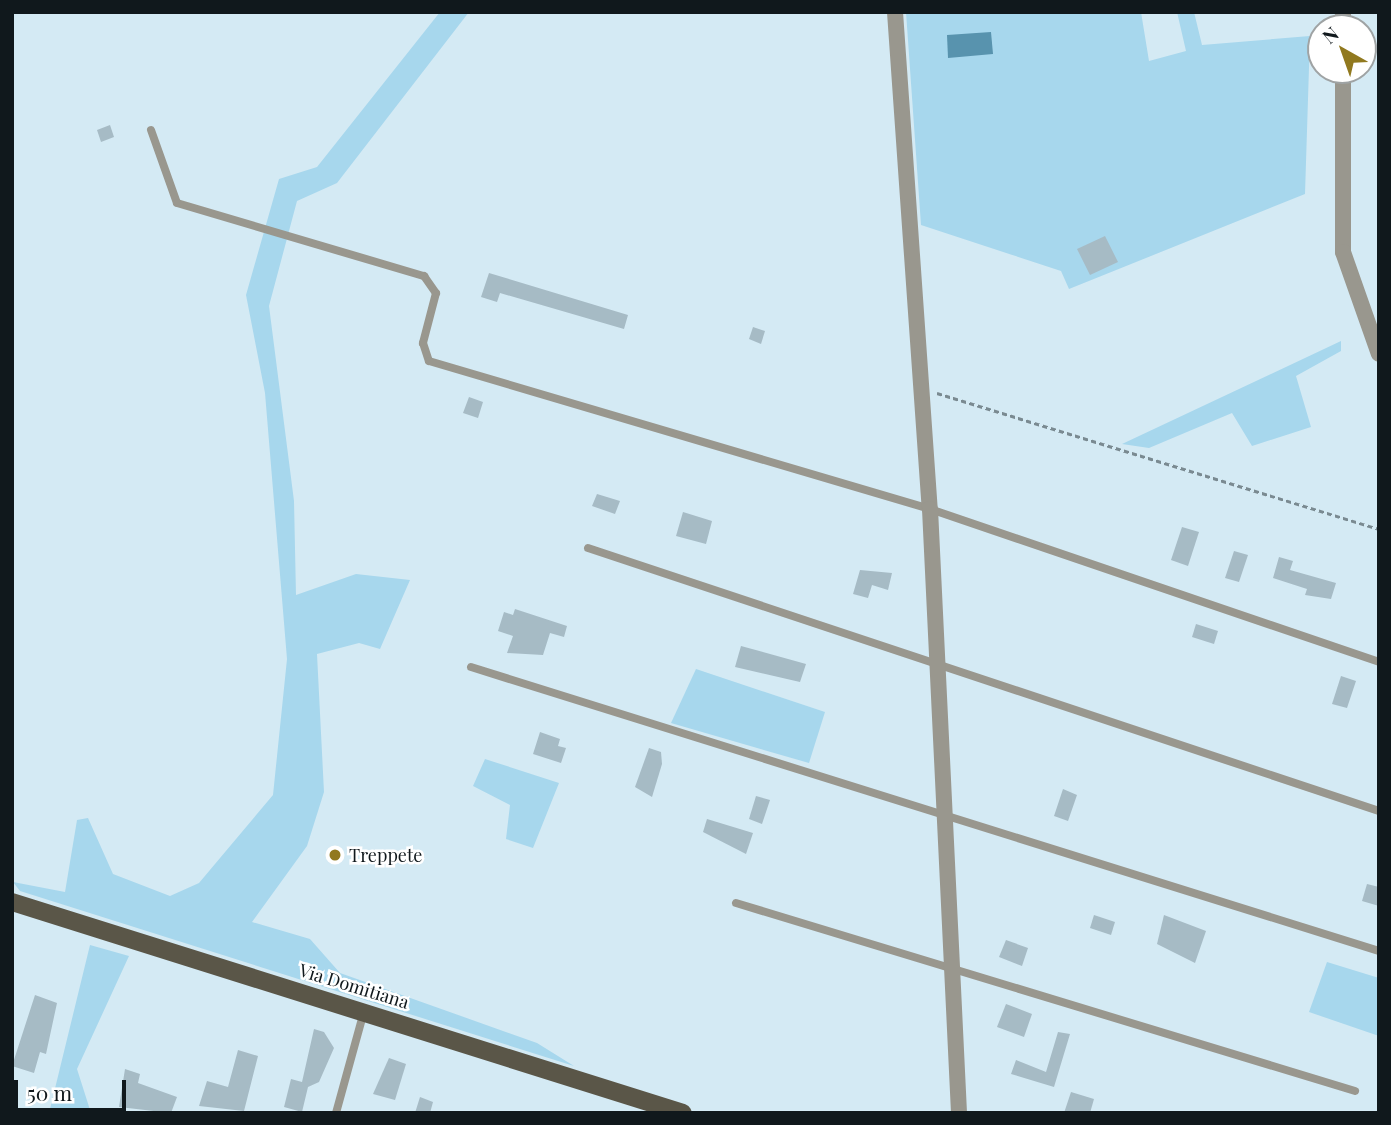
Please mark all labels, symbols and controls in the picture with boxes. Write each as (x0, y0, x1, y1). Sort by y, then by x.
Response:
north arrow (1307, 14, 1377, 84)
text: N (1316, 20, 1343, 49)
place label: Treppete (349, 844, 422, 866)
marker: Treppete (327, 847, 343, 863)
street label: Via Domitiana (296, 959, 412, 1013)
scale bar (18, 1066, 130, 1110)
text: 50 m (27, 1078, 72, 1106)

